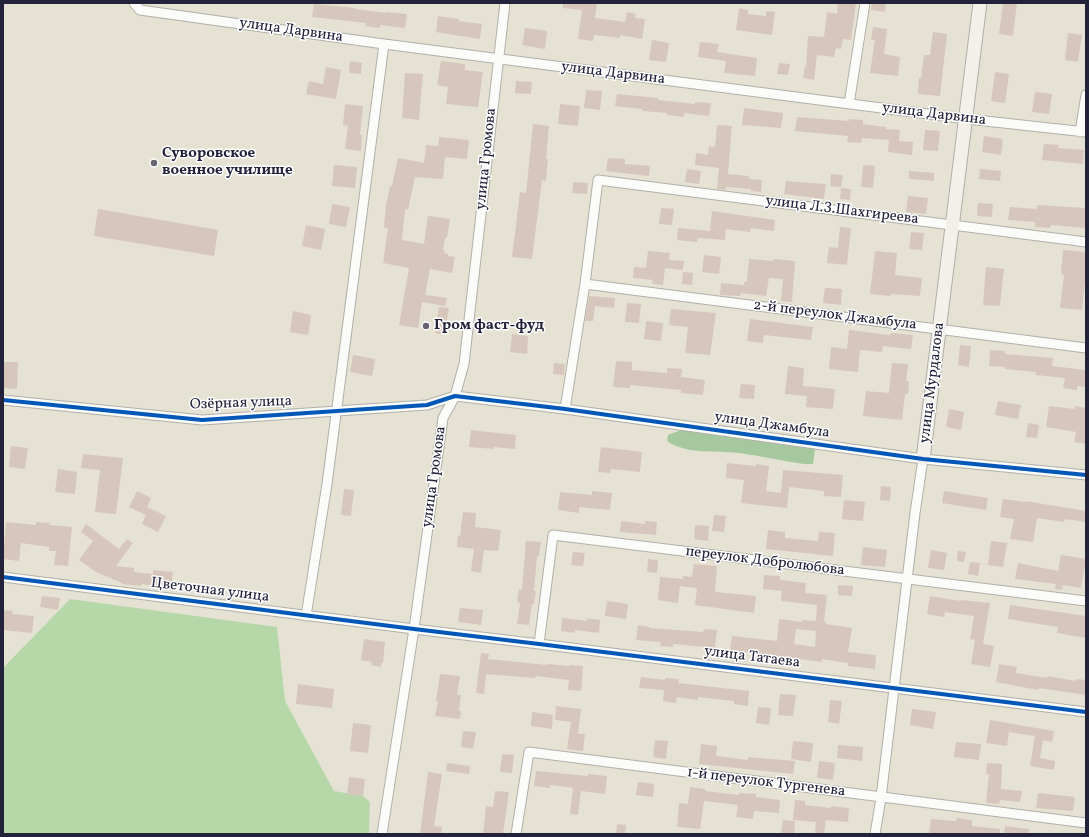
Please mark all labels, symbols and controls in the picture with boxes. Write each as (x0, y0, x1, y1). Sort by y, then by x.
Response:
street label: улица Дарвина (238, 15, 344, 47)
street label: улица Дарвина (560, 59, 666, 89)
street label: улица Дарвина (881, 100, 987, 130)
street label: улица Громова (473, 107, 501, 211)
place label: Суворовское военное училище (162, 145, 293, 180)
marker: Суворовское военное училище (149, 158, 159, 168)
street label: улица Л.З.Шахгиреева (764, 193, 920, 229)
street label: 2-й переулок Джамбула (752, 297, 918, 335)
place label: Гром фаст-фуд (434, 317, 544, 335)
marker: Гром фаст-фуд (421, 321, 431, 331)
street label: улица Мурдалова (917, 321, 949, 445)
street label: Озёрная улица (190, 393, 292, 415)
street label: улица Джамбула (713, 409, 831, 443)
street label: улица Громова (419, 425, 451, 529)
street label: переулок Добролюбова (684, 543, 846, 581)
street label: Цветочная улица (150, 575, 270, 607)
street label: улица Татаева (703, 643, 801, 673)
street label: 1-й переулок Тургенева (686, 764, 846, 802)

